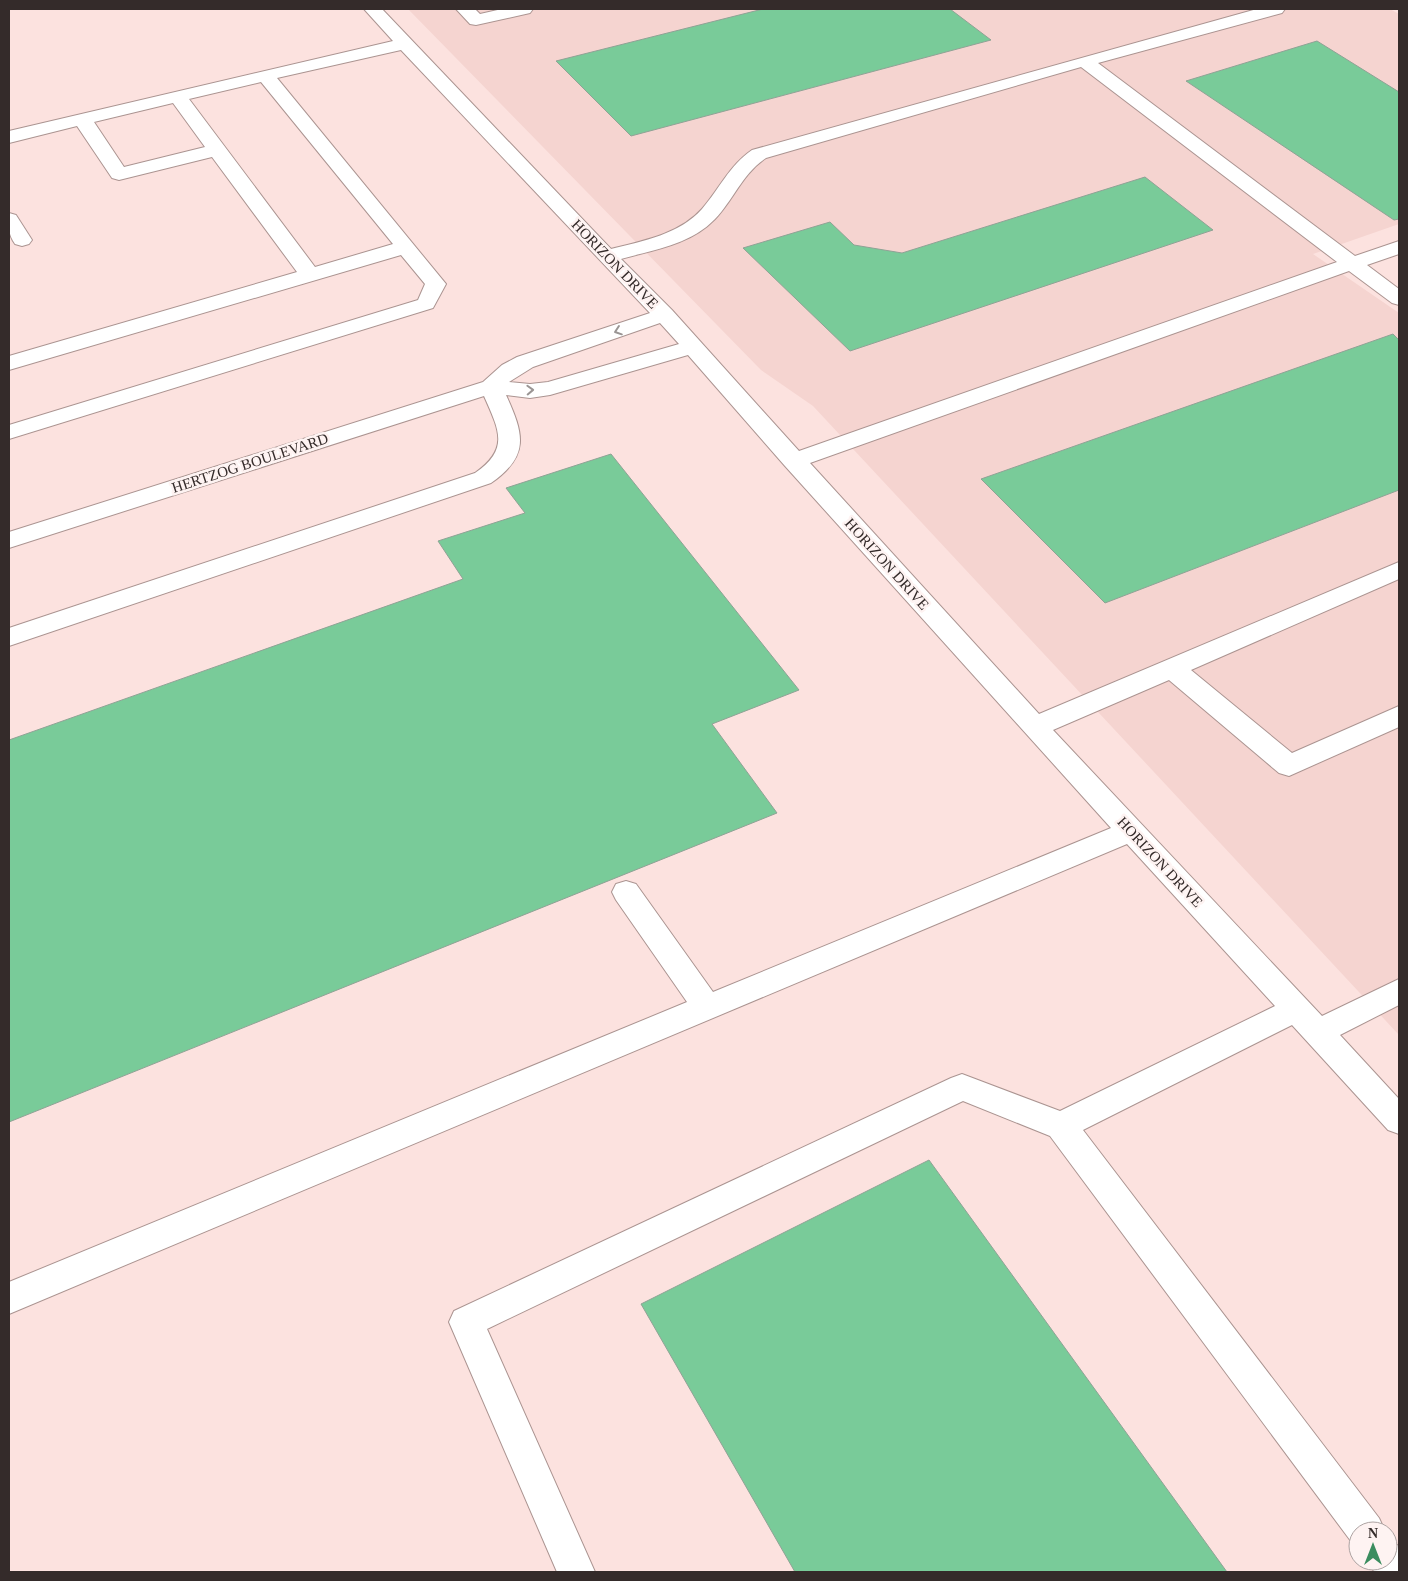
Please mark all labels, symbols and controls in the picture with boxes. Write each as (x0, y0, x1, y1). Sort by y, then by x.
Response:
street label: HORIZON DRIVE (569, 216, 661, 312)
one-way arrow (614, 325, 623, 335)
one-way arrow (526, 385, 534, 395)
street label: HERTZOG BOULEVARD (170, 430, 330, 496)
street label: HORIZON DRIVE (842, 515, 932, 613)
street label: HORIZON DRIVE (1114, 814, 1206, 910)
north arrow (1348, 1521, 1398, 1571)
text: N (1368, 1526, 1378, 1541)

